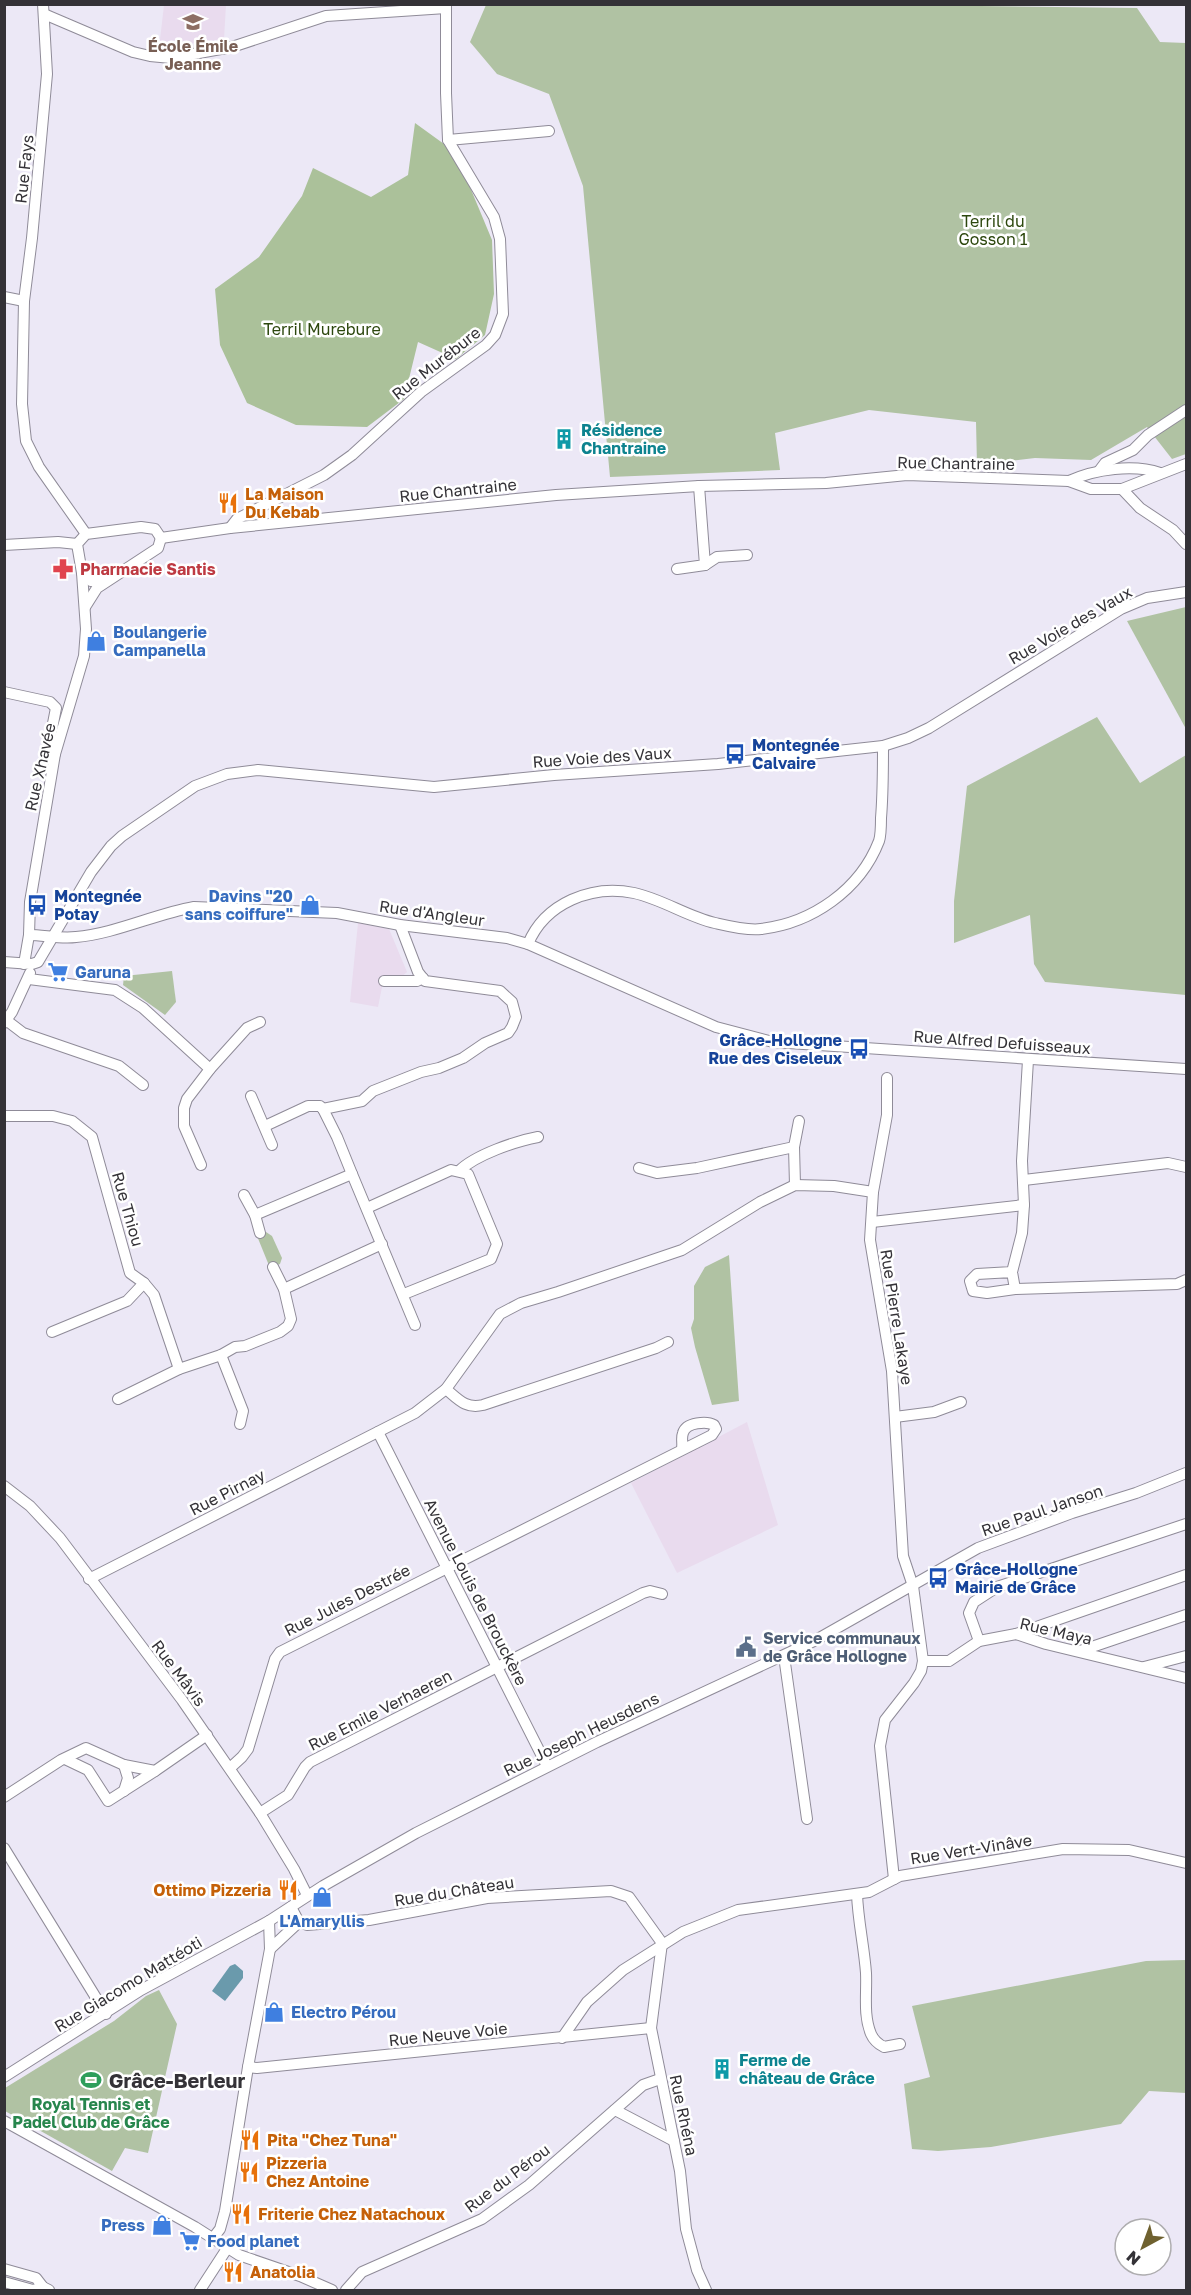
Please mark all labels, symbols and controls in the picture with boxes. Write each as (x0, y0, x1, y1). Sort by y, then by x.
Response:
school or university icon: École Émile Jeanne (181, 10, 205, 34)
place label: École Émile Jeanne (148, 36, 238, 74)
street label: Rue Fays (10, 134, 38, 204)
park label: Terril du Gosson 1 (958, 211, 1028, 249)
park label: Terril Murebure (263, 319, 381, 339)
street label: Rue Murébure (388, 322, 484, 404)
place label: Résidence Chantraine (581, 420, 666, 458)
building icon: Résidence Chantraine (552, 427, 576, 451)
street label: Rue Chantraine (897, 452, 1015, 474)
street label: Rue Chantraine (398, 474, 518, 506)
place label: La Maison Du Kebab (245, 484, 324, 522)
restaurant icon: La Maison Du Kebab (216, 491, 240, 515)
pharmacy icon: Pharmacie Santis (51, 557, 75, 581)
place label: Pharmacie Santis (80, 559, 216, 579)
street label: Rue Voie des Vaux (1005, 581, 1135, 668)
place label: Boulangerie Campanella (113, 622, 207, 660)
shop icon: Boulangerie Campanella (84, 629, 108, 653)
street label: Rue Xhavée (20, 721, 60, 813)
place label: Montegnée Calvaire (752, 735, 840, 773)
street label: Rue Voie des Vaux (532, 742, 672, 772)
bus stop icon: Montegnée Calvaire (723, 742, 747, 766)
place label: Montegnée Potay (54, 886, 142, 924)
place label: Davins "20 sans coiffure" (185, 886, 293, 924)
bus stop icon: Montegnée Potay (25, 893, 49, 917)
shop icon: Davins "20 sans coiffure" (298, 893, 322, 917)
street label: Rue d'Angleur (378, 896, 486, 930)
supermarket icon: Garuna (46, 960, 70, 984)
place label: Garuna (75, 962, 131, 982)
street label: Rue Alfred Defuisseaux (913, 1026, 1092, 1058)
place label: Grâce-Hollogne Rue des Ciseleux (708, 1030, 843, 1068)
bus stop icon: Grâce-Hollogne Rue des Ciseleux (847, 1037, 871, 1061)
street label: Rue Thiou (108, 1169, 148, 1249)
street label: Rue Pierre Lakaye (876, 1248, 918, 1386)
street label: Rue Pirnay (186, 1464, 268, 1520)
street label: Rue Paul Janson (979, 1480, 1105, 1540)
street label: Avenue Louis de Brouckère (420, 1495, 532, 1689)
place label: Grâce-Hollogne Mairie de Grâce (955, 1559, 1078, 1597)
street label: Rue Jules Destrée (281, 1560, 413, 1640)
bus stop icon: Grâce-Hollogne Mairie de Grâce (926, 1566, 950, 1590)
street label: Rue Maya (1018, 1613, 1094, 1649)
place label: Service communaux de Grâce Hollogne (763, 1628, 921, 1666)
public building icon: Service communaux de Grâce Hollogne (734, 1635, 758, 1659)
street label: Rue Mâvis (148, 1636, 210, 1710)
street label: Rue Emile Verhaeren (305, 1665, 455, 1755)
street label: Rue Joseph Heusdens (500, 1688, 662, 1780)
street label: Rue Vert-Vinâve (909, 1830, 1033, 1868)
street label: Rue du Château (393, 1872, 515, 1910)
restaurant icon: Ottimo Pizzeria (276, 1878, 300, 1902)
place label: Ottimo Pizzeria (153, 1880, 271, 1900)
shop icon: L'Amaryllis (310, 1885, 334, 1909)
place label: L'Amaryllis (279, 1911, 365, 1931)
street label: Rue Giacomo Mattéoti (50, 1932, 206, 2036)
shop icon: Electro Pérou (262, 2000, 286, 2024)
place label: Electro Pérou (291, 2002, 396, 2022)
street label: Rue Neuve Voie (388, 2018, 508, 2050)
place label: Ferme de château de Grâce (739, 2050, 875, 2088)
building icon: Ferme de château de Grâce (710, 2057, 734, 2081)
sports icon: Royal Tennis et Padel Club de Grâce (79, 2068, 103, 2092)
district label: Grâce-Berleur (109, 2068, 245, 2092)
street label: Rue Rhéna (666, 2073, 702, 2157)
place label: Royal Tennis et Padel Club de Grâce (12, 2094, 170, 2132)
restaurant icon: Pita "Chez Tuna" (238, 2128, 262, 2152)
place label: Pita "Chez Tuna" (267, 2130, 397, 2150)
street label: Rue du Pérou (460, 2139, 554, 2217)
place label: Pizzeria Chez Antoine (266, 2153, 369, 2191)
restaurant icon: Pizzeria Chez Antoine (237, 2160, 261, 2184)
restaurant icon: Friterie Chez Natachoux (229, 2202, 253, 2226)
place label: Friterie Chez Natachoux (258, 2204, 446, 2224)
shop icon: Press (150, 2213, 174, 2237)
place label: Press (101, 2215, 145, 2235)
north arrow (1113, 2217, 1173, 2277)
supermarket icon: Food planet (178, 2229, 202, 2253)
place label: Food planet (207, 2231, 299, 2251)
text: N (1122, 2247, 1144, 2270)
restaurant icon: Anatolia (221, 2260, 245, 2284)
place label: Anatolia (250, 2262, 315, 2282)

